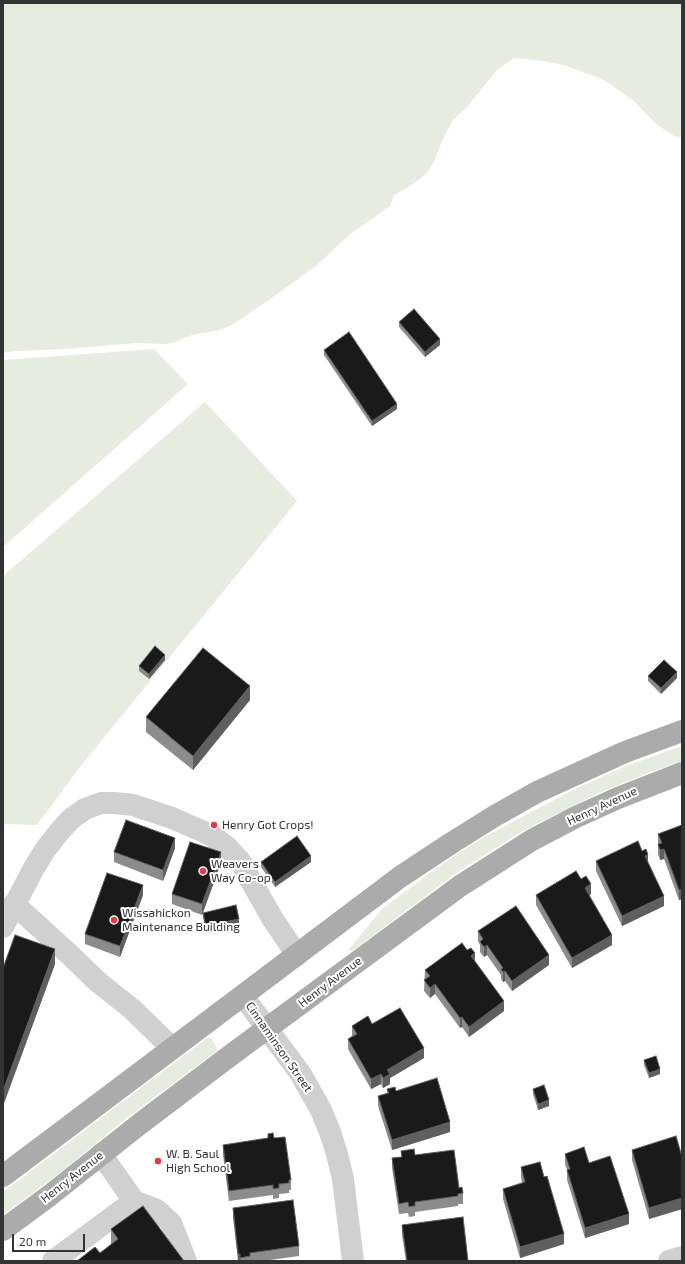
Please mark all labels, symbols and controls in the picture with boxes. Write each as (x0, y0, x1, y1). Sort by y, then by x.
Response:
street label: Henry Avenue (565, 784, 639, 828)
place label: Henry Got Crops! (222, 818, 313, 832)
marker: Henry Got Crops! (209, 820, 219, 830)
place label: Weavers Way Co-op (211, 857, 271, 885)
marker: Weavers Way Co-op (198, 866, 208, 876)
place label: Wissahickon Maintenance Building (122, 906, 240, 934)
marker: Wissahickon Maintenance Building (109, 915, 119, 925)
street label: Henry Avenue (296, 954, 364, 1010)
street label: Cinnaminson Street (242, 999, 316, 1095)
place label: W. B. Saul High School (166, 1147, 230, 1175)
street label: Henry Avenue (38, 1148, 106, 1206)
marker: W. B. Saul High School (153, 1156, 163, 1166)
scale bar (14, 1226, 87, 1252)
text: 20 m (19, 1234, 46, 1248)

